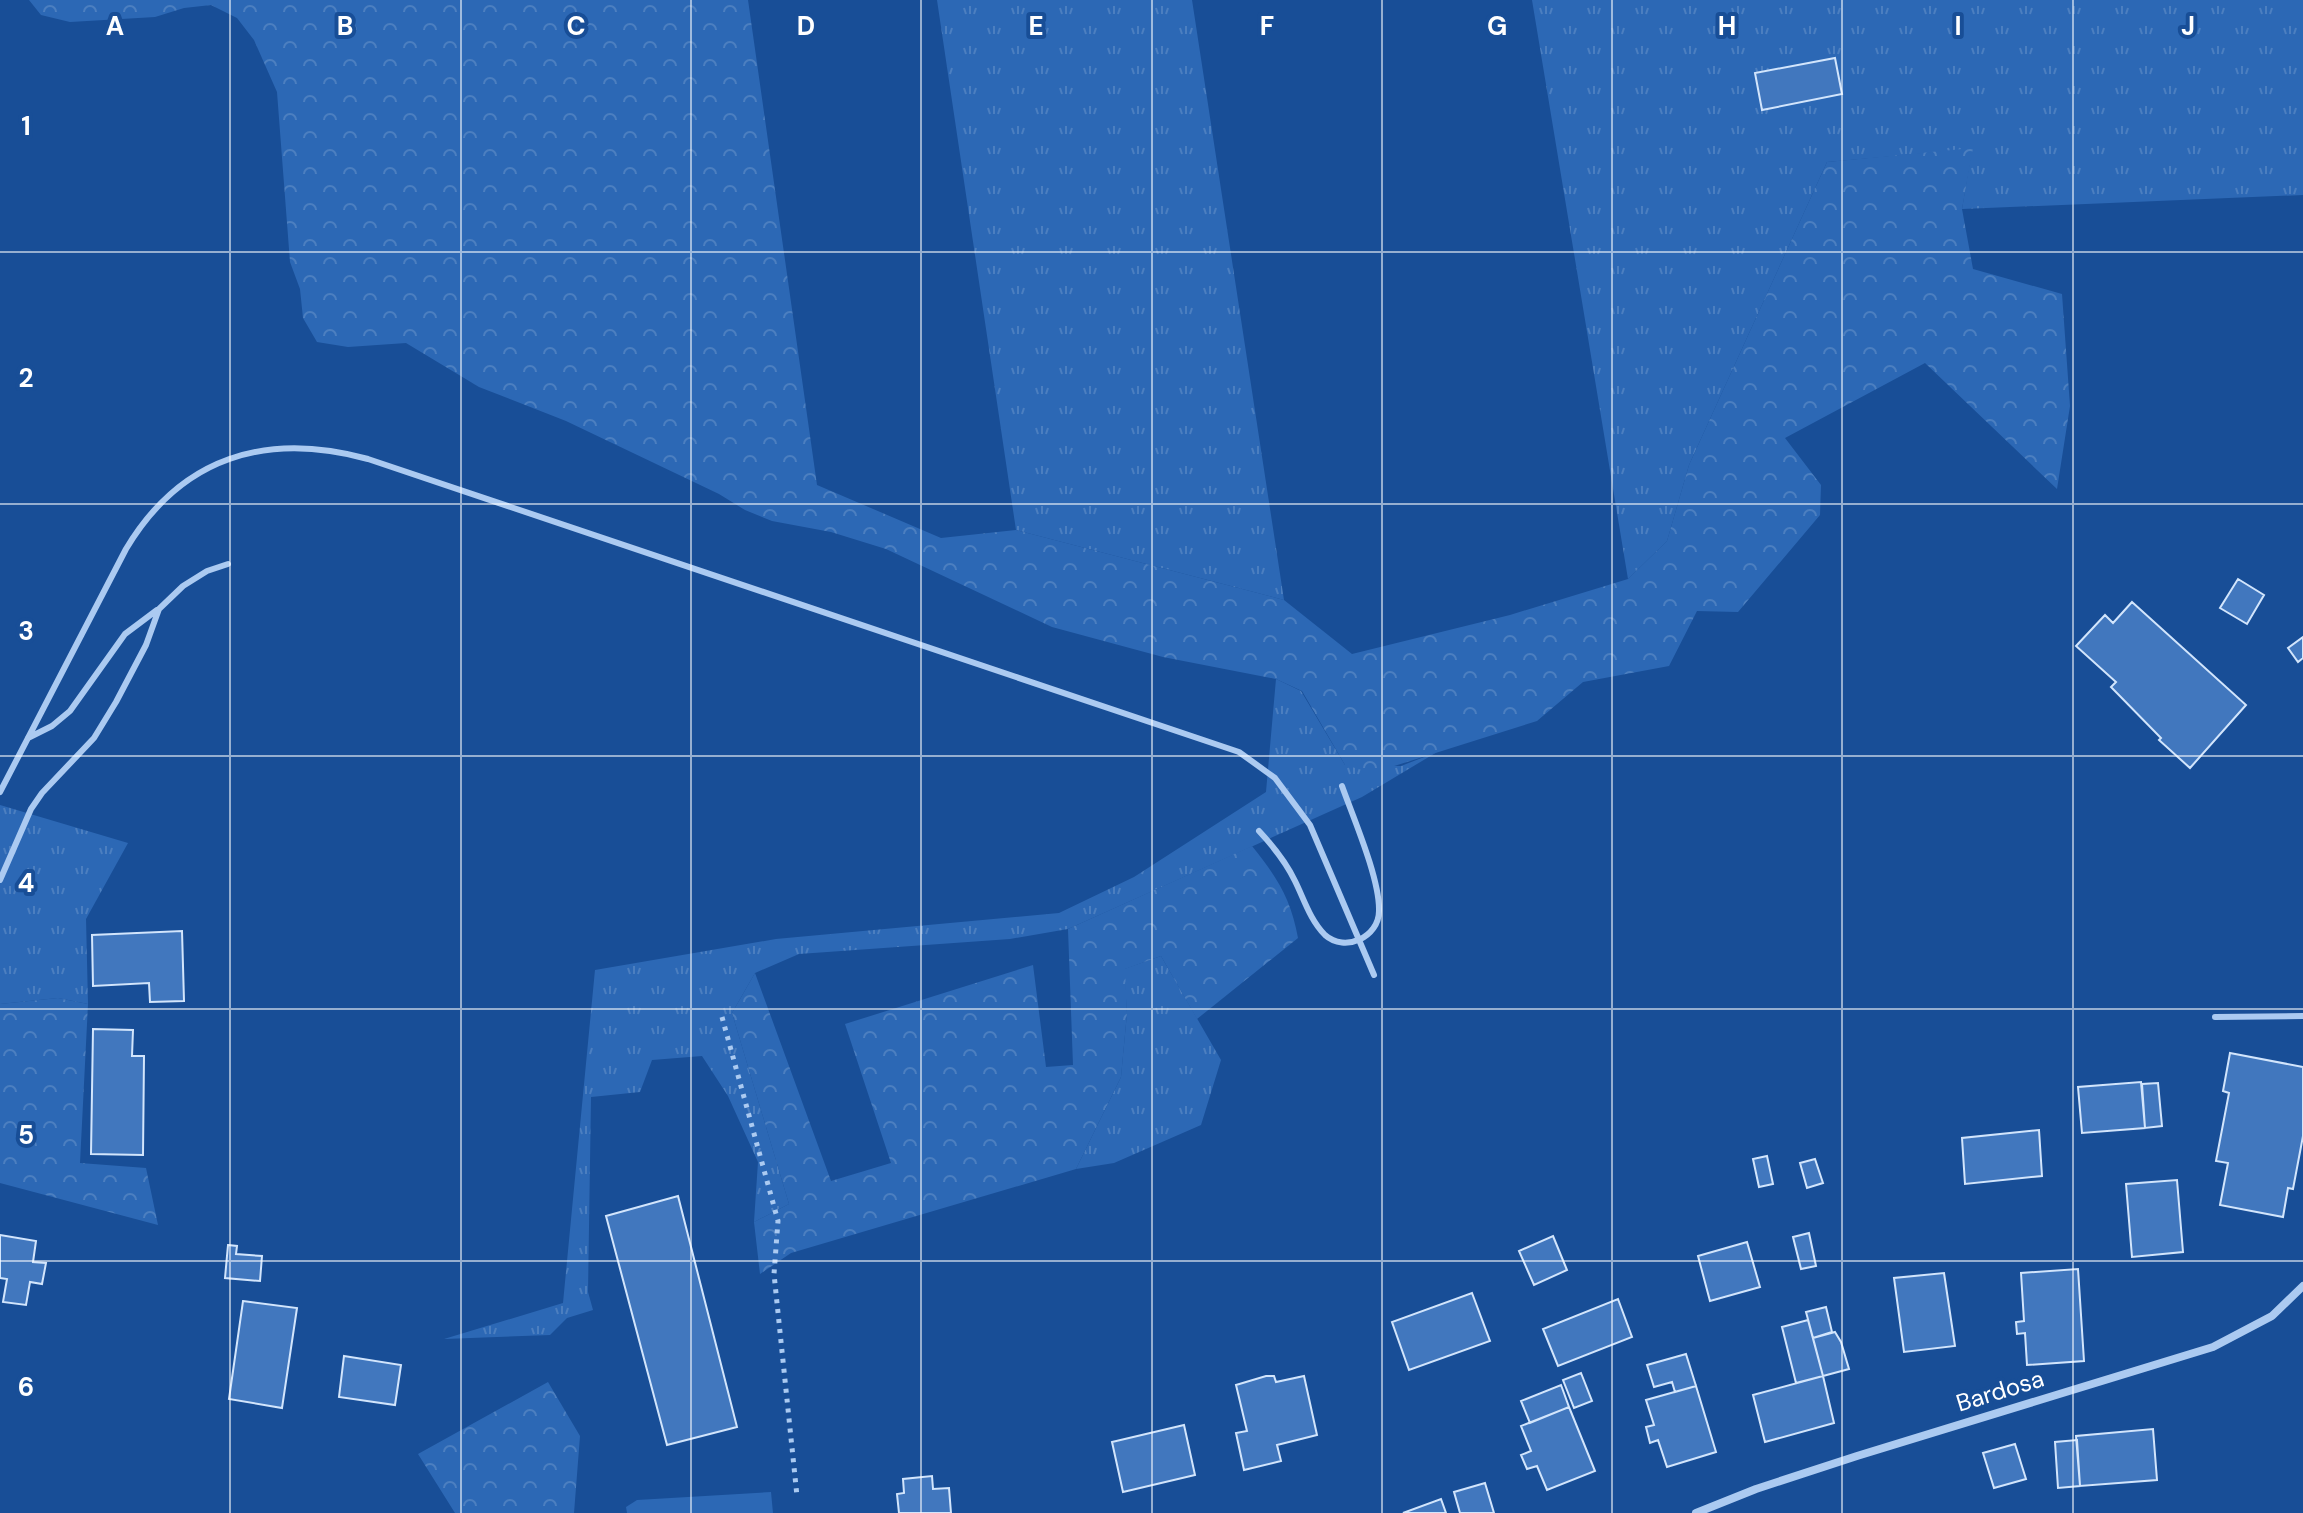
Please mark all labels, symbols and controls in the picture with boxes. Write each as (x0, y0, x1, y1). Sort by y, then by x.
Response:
text: A (106, 9, 124, 43)
text: B (337, 9, 353, 43)
text: C (566, 9, 586, 43)
text: D (797, 9, 815, 43)
text: E (1028, 9, 1044, 43)
text: F (1260, 9, 1274, 43)
text: G (1487, 9, 1507, 43)
text: H (1718, 9, 1736, 43)
text: I (1954, 9, 1962, 43)
text: J (2181, 9, 2195, 43)
text: 1 (21, 109, 31, 143)
text: 2 (18, 361, 34, 395)
text: 3 (18, 614, 34, 648)
text: 4 (18, 866, 34, 900)
text: 5 (18, 1118, 34, 1152)
street label: Bardosa (1952, 1362, 2048, 1419)
text: 6 (18, 1370, 34, 1404)

